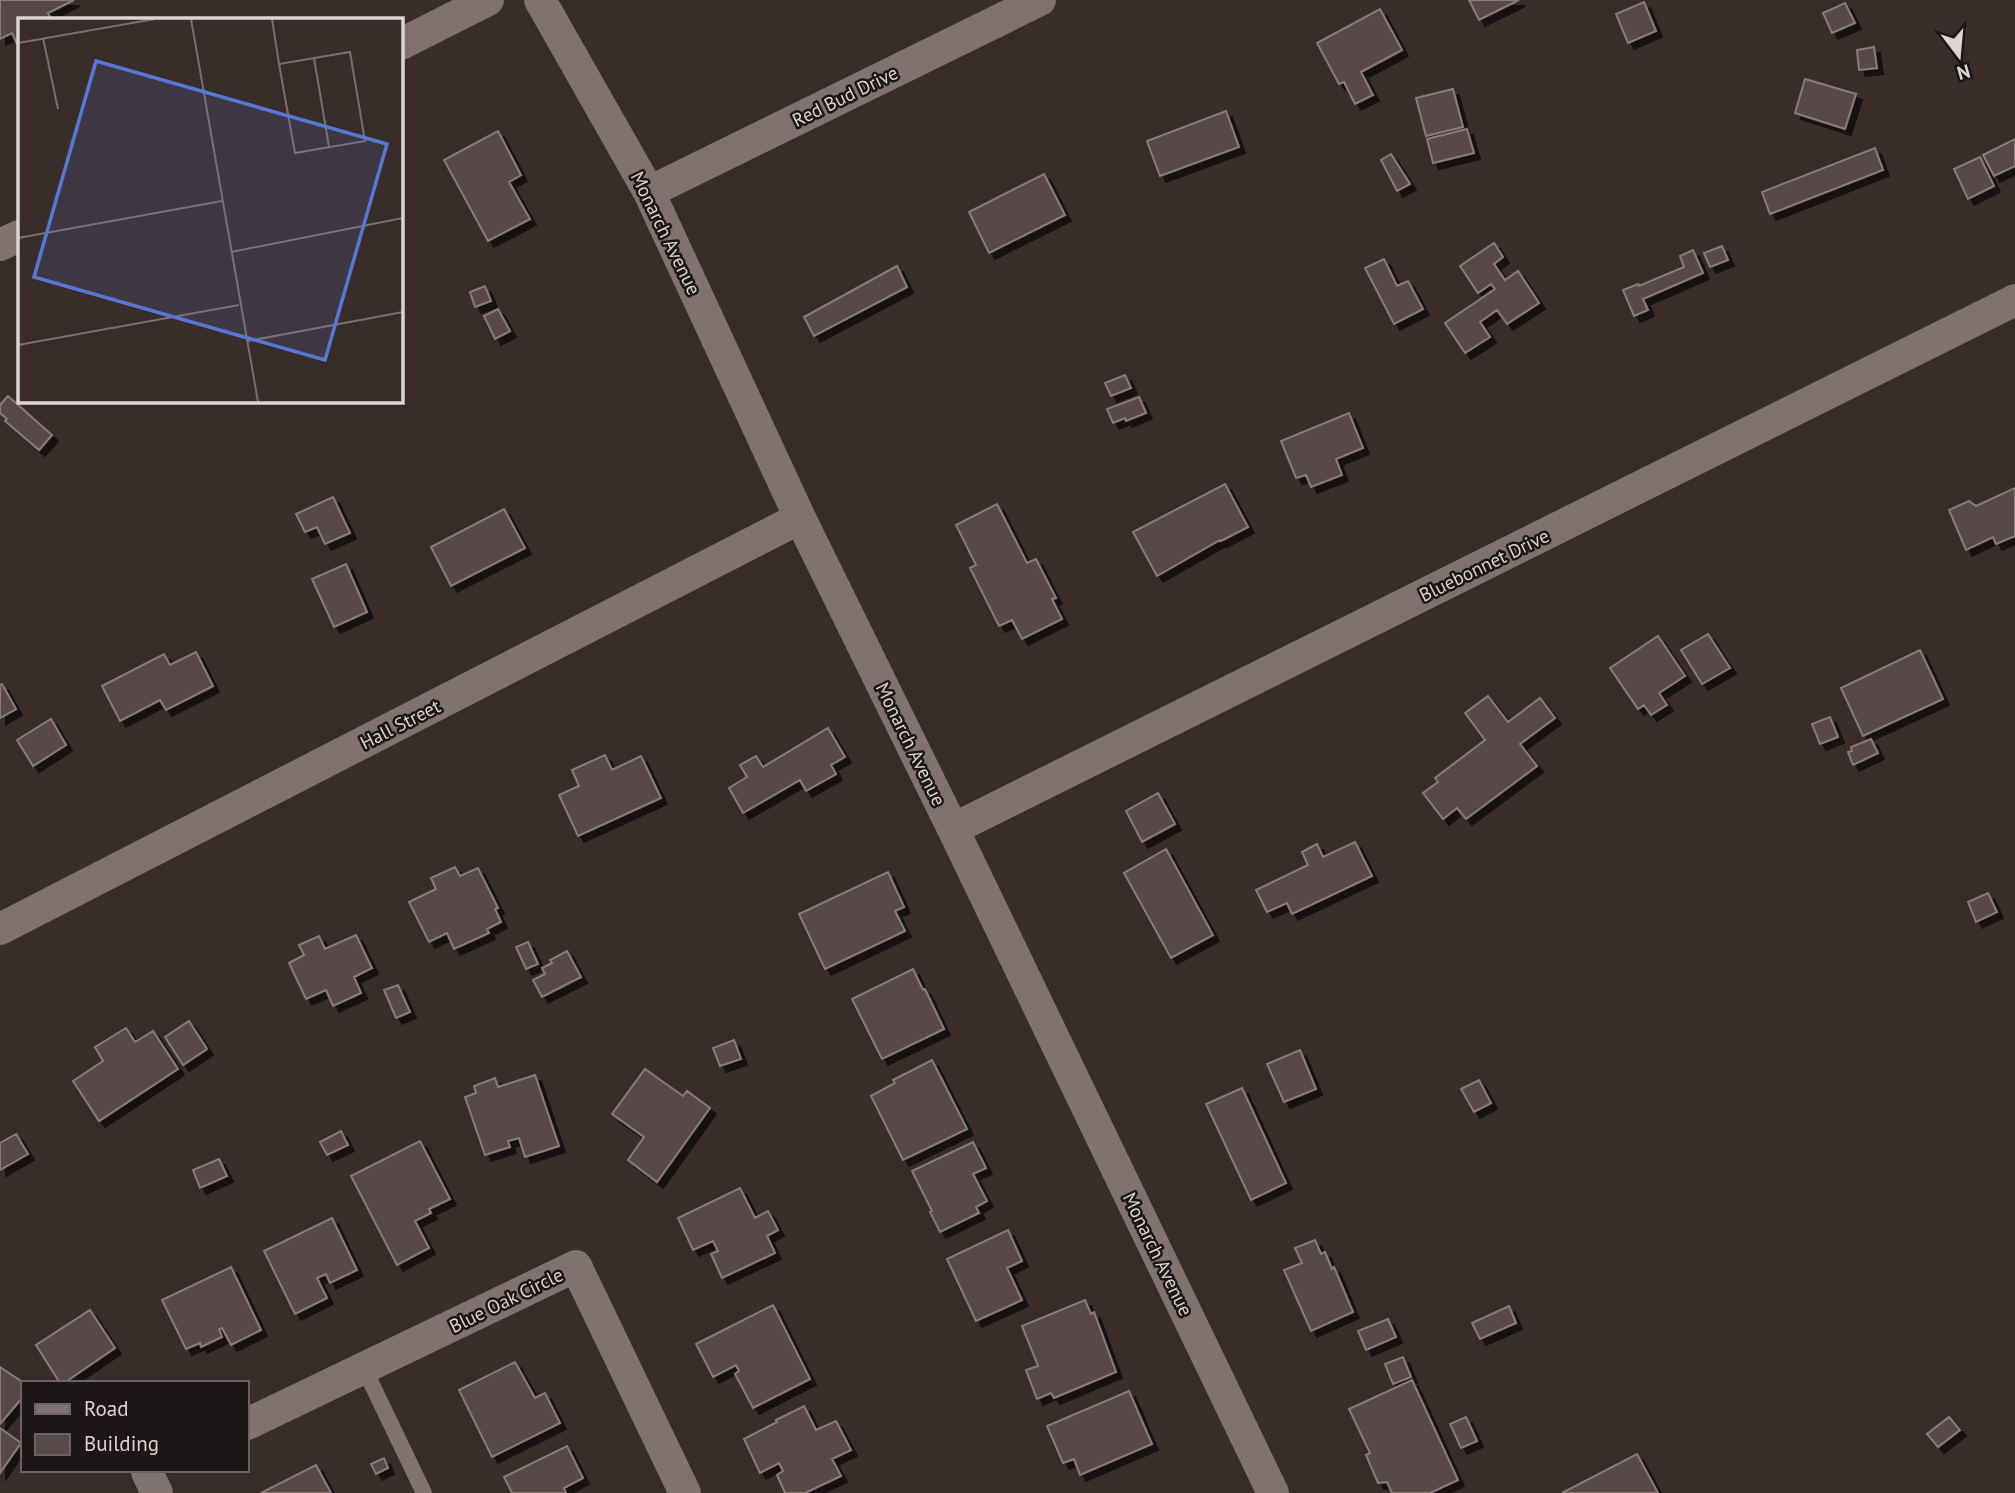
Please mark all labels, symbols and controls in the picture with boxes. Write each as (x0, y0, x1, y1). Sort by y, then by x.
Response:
inset map (18, 18, 402, 402)
north arrow (1924, 21, 1994, 91)
text: N (1954, 59, 1973, 86)
street label: Red Bud Drive (788, 60, 902, 132)
street label: Monarch Avenue (626, 167, 706, 299)
street label: Bluebonnet Drive (1415, 523, 1553, 607)
street label: Monarch Avenue (871, 678, 951, 810)
street label: Hall Street (356, 693, 445, 754)
street label: Monarch Avenue (1118, 1188, 1198, 1320)
street label: Blue Oak Circle (445, 1262, 567, 1338)
legend (21, 1381, 248, 1472)
text: Road (84, 1395, 128, 1422)
text: Building (84, 1430, 159, 1457)

